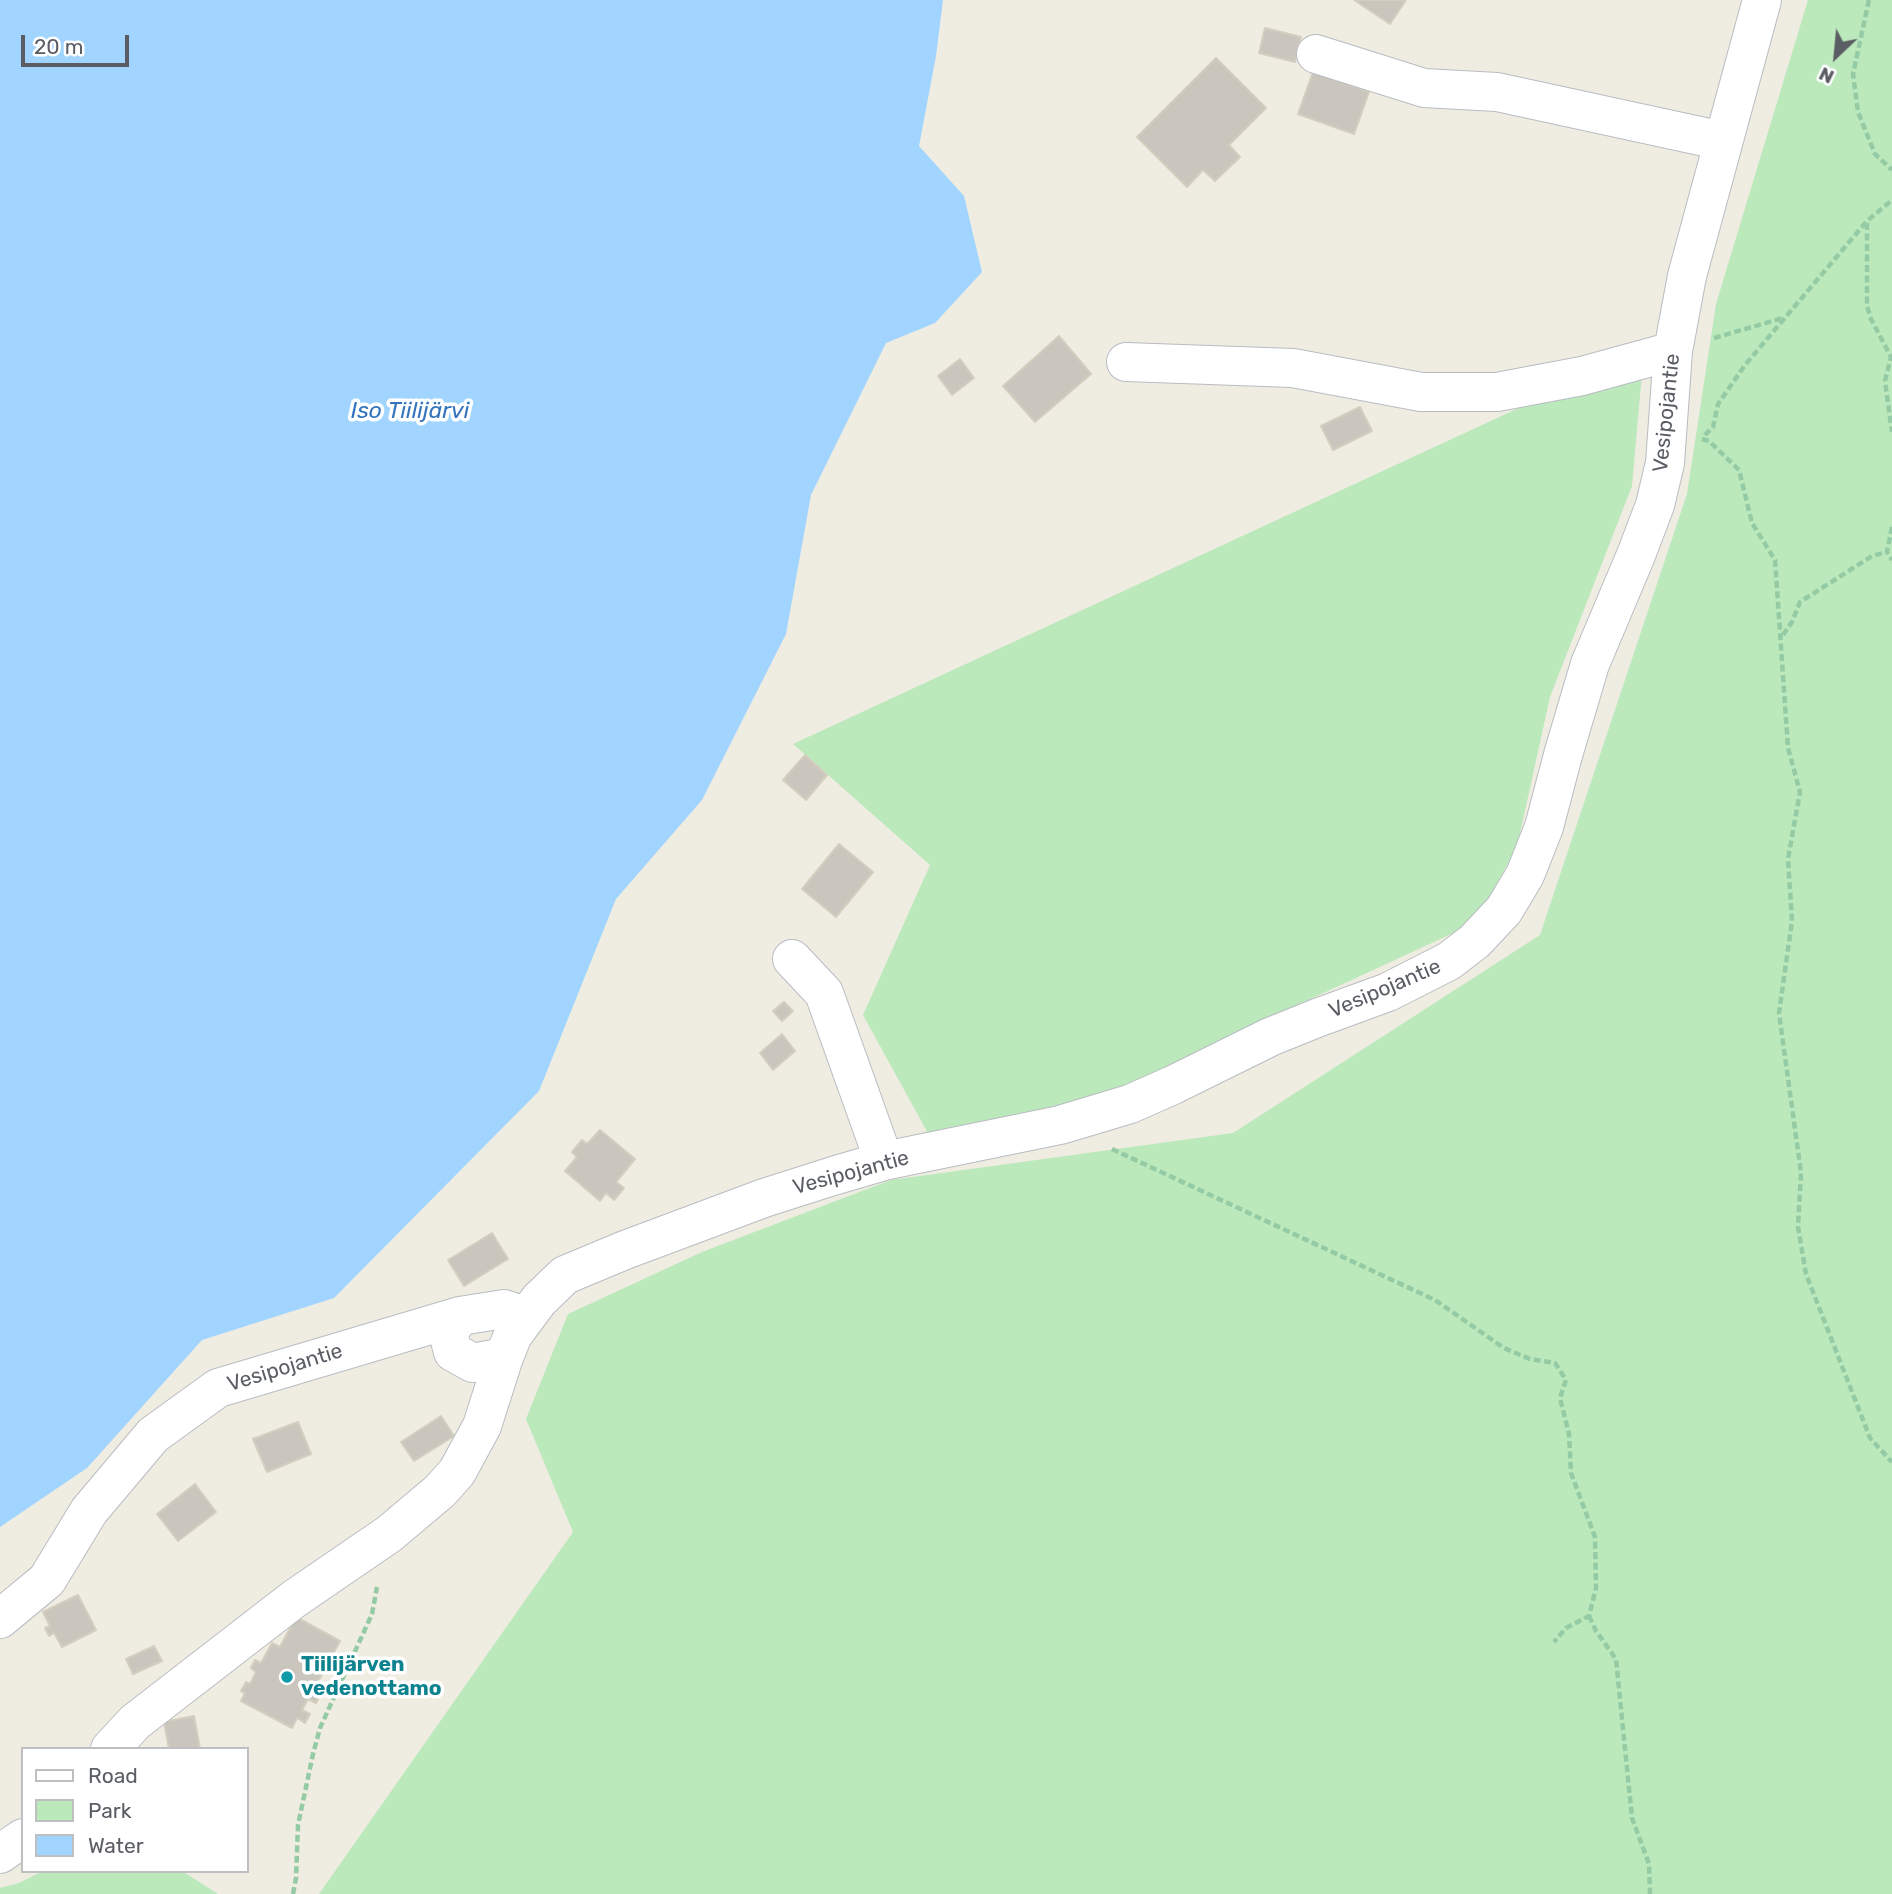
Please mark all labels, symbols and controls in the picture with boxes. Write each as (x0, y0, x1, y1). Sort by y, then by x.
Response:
scale bar (24, 21, 133, 65)
north arrow (1801, 21, 1871, 91)
text: 20 m (34, 34, 83, 59)
text: N (1815, 62, 1838, 89)
street label: Vesipojantie (1648, 352, 1686, 474)
water label: Iso Tiilijärvi (351, 397, 469, 425)
street label: Vesipojantie (1325, 954, 1445, 1024)
street label: Vesipojantie (790, 1145, 912, 1201)
street label: Vesipojantie (224, 1339, 346, 1397)
place label: Tiilijärven vedenottamo (301, 1652, 442, 1702)
marker: Tiilijärven vedenottamo (279, 1669, 295, 1685)
legend (21, 1747, 248, 1873)
text: Road (88, 1763, 138, 1788)
text: Park (88, 1798, 132, 1823)
text: Water (88, 1833, 144, 1858)

